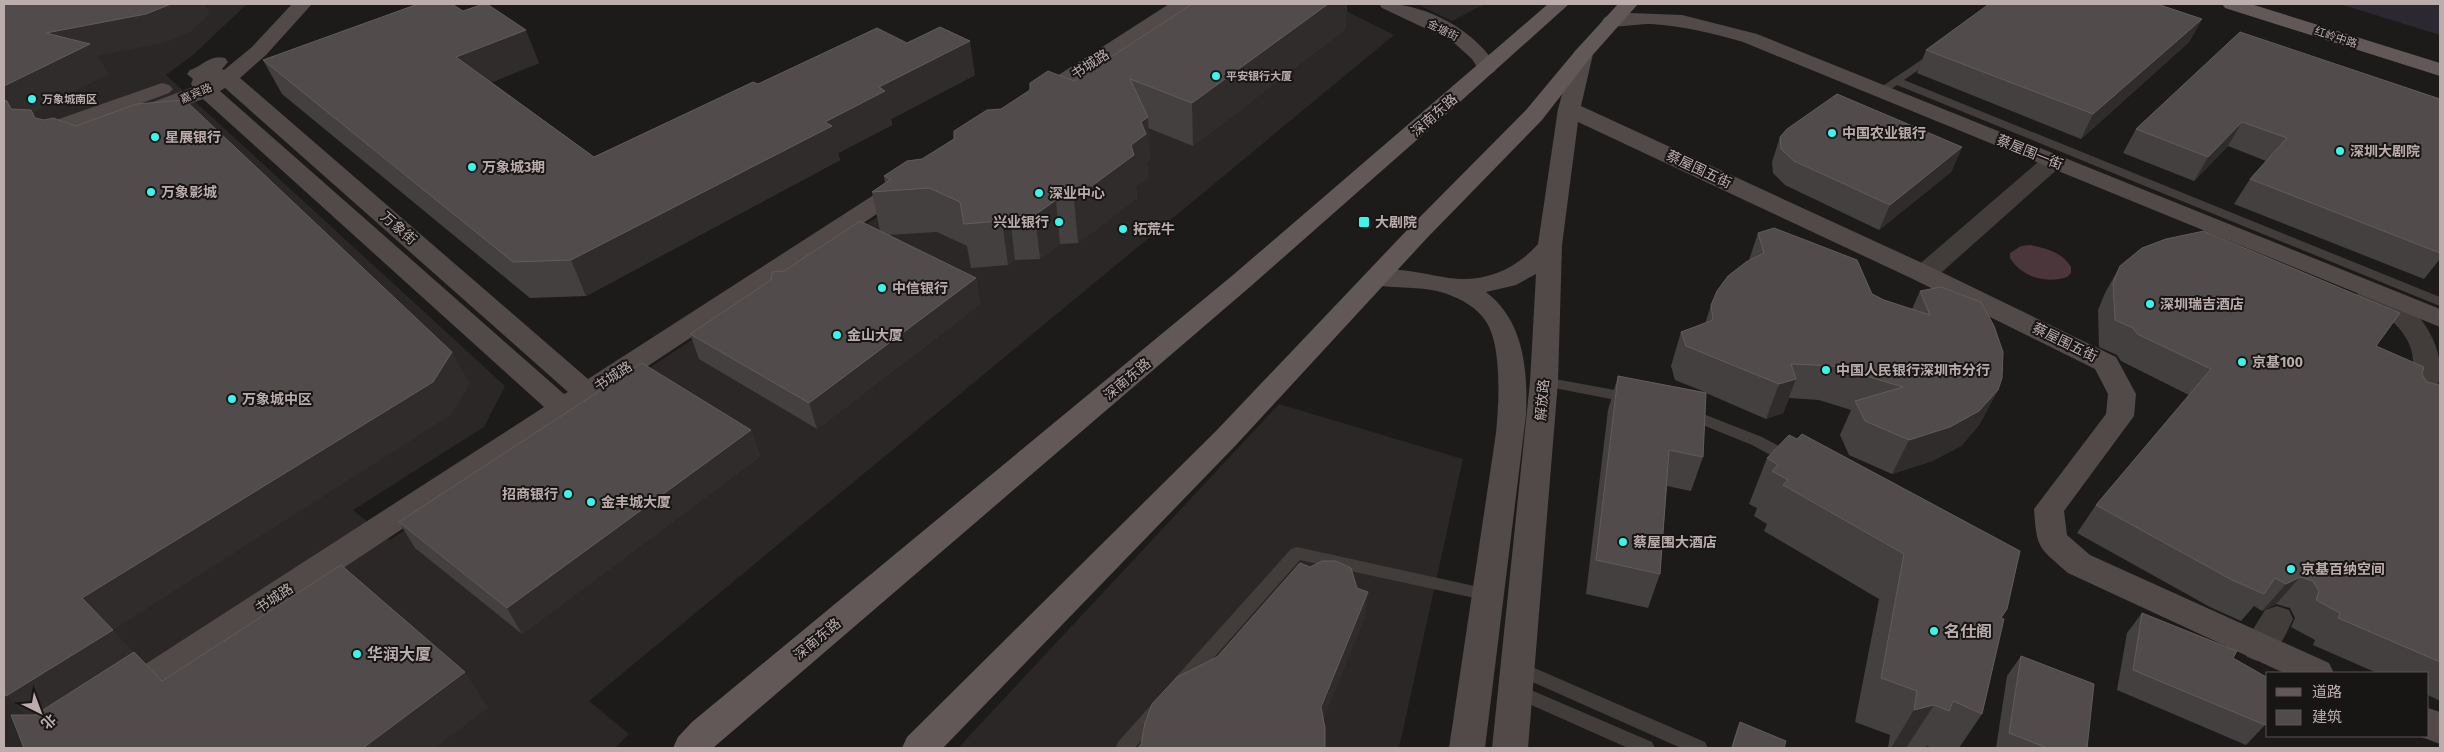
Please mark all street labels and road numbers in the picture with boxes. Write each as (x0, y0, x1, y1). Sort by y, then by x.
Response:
street label: 金塘街 (1425, 17, 1460, 44)
street label: 红岭中路 (2313, 24, 2359, 50)
street label: 书城路 (1068, 46, 1113, 83)
street label: 嘉宾路 (178, 81, 214, 106)
street label: 深南东路 (1408, 91, 1461, 140)
street label: 蔡屋围一街 (1994, 131, 2065, 173)
street label: 蔡屋围五街 (1663, 147, 1734, 192)
street label: 万象街 (377, 208, 420, 249)
street label: 蔡屋围五街 (2030, 319, 2100, 365)
street label: 深南东路 (1100, 355, 1154, 404)
street label: 书城路 (591, 358, 636, 395)
street label: 解放路 (1532, 378, 1553, 422)
street label: 书城路 (252, 580, 297, 617)
street label: 深南东路 (790, 615, 844, 664)

